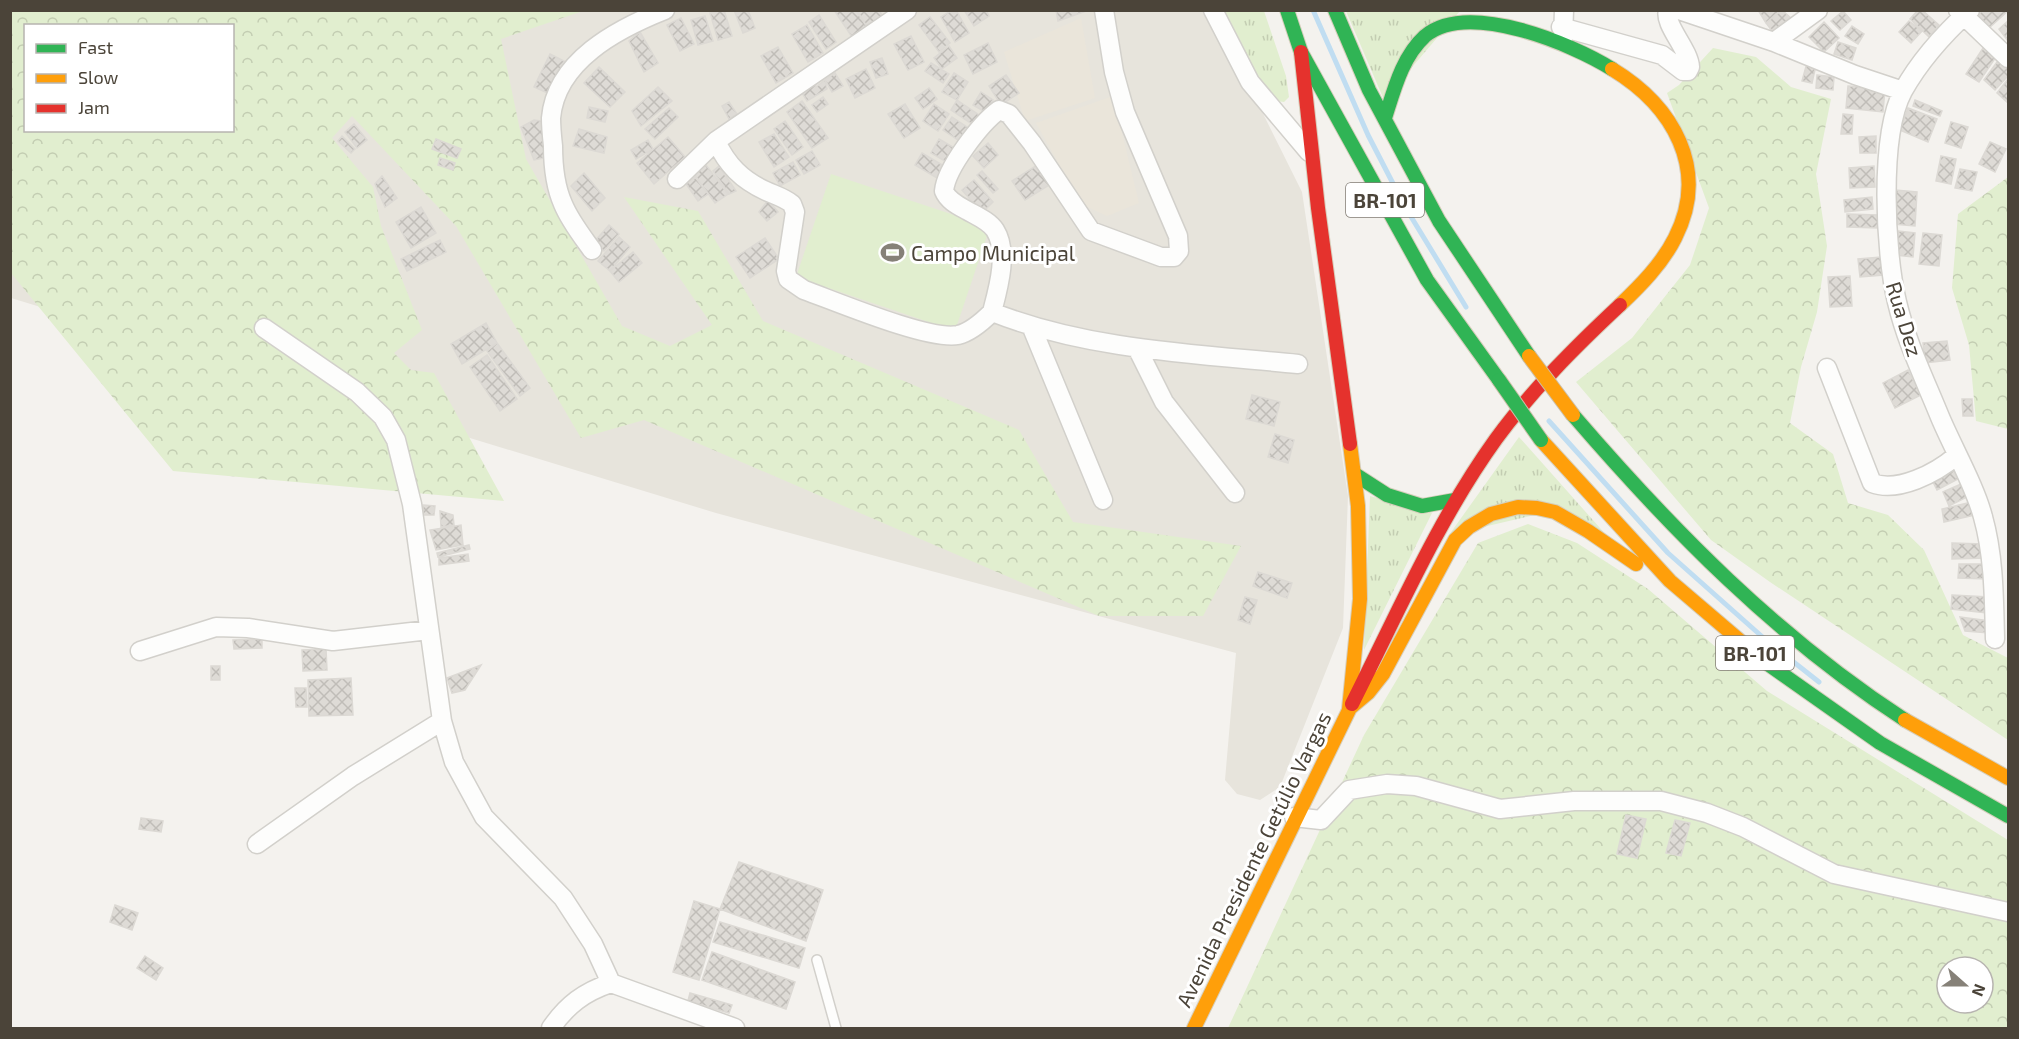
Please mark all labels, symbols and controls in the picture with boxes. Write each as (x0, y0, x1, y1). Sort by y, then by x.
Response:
legend (24, 24, 234, 132)
text: Fast (78, 36, 113, 58)
text: Slow (78, 66, 119, 88)
text: Jam (78, 96, 110, 118)
road number: BR-101 (1346, 183, 1424, 217)
sports icon: Campo Municipal (880, 239, 906, 265)
place label: Campo Municipal (911, 240, 1076, 265)
street label: Rua Dez (1882, 278, 1928, 360)
road number: BR-101 (1716, 636, 1794, 670)
street label: Avenida Presidente Getúlio Vargas (1170, 707, 1336, 1011)
north arrow (1935, 955, 1995, 1015)
text: N (1969, 982, 1990, 999)

